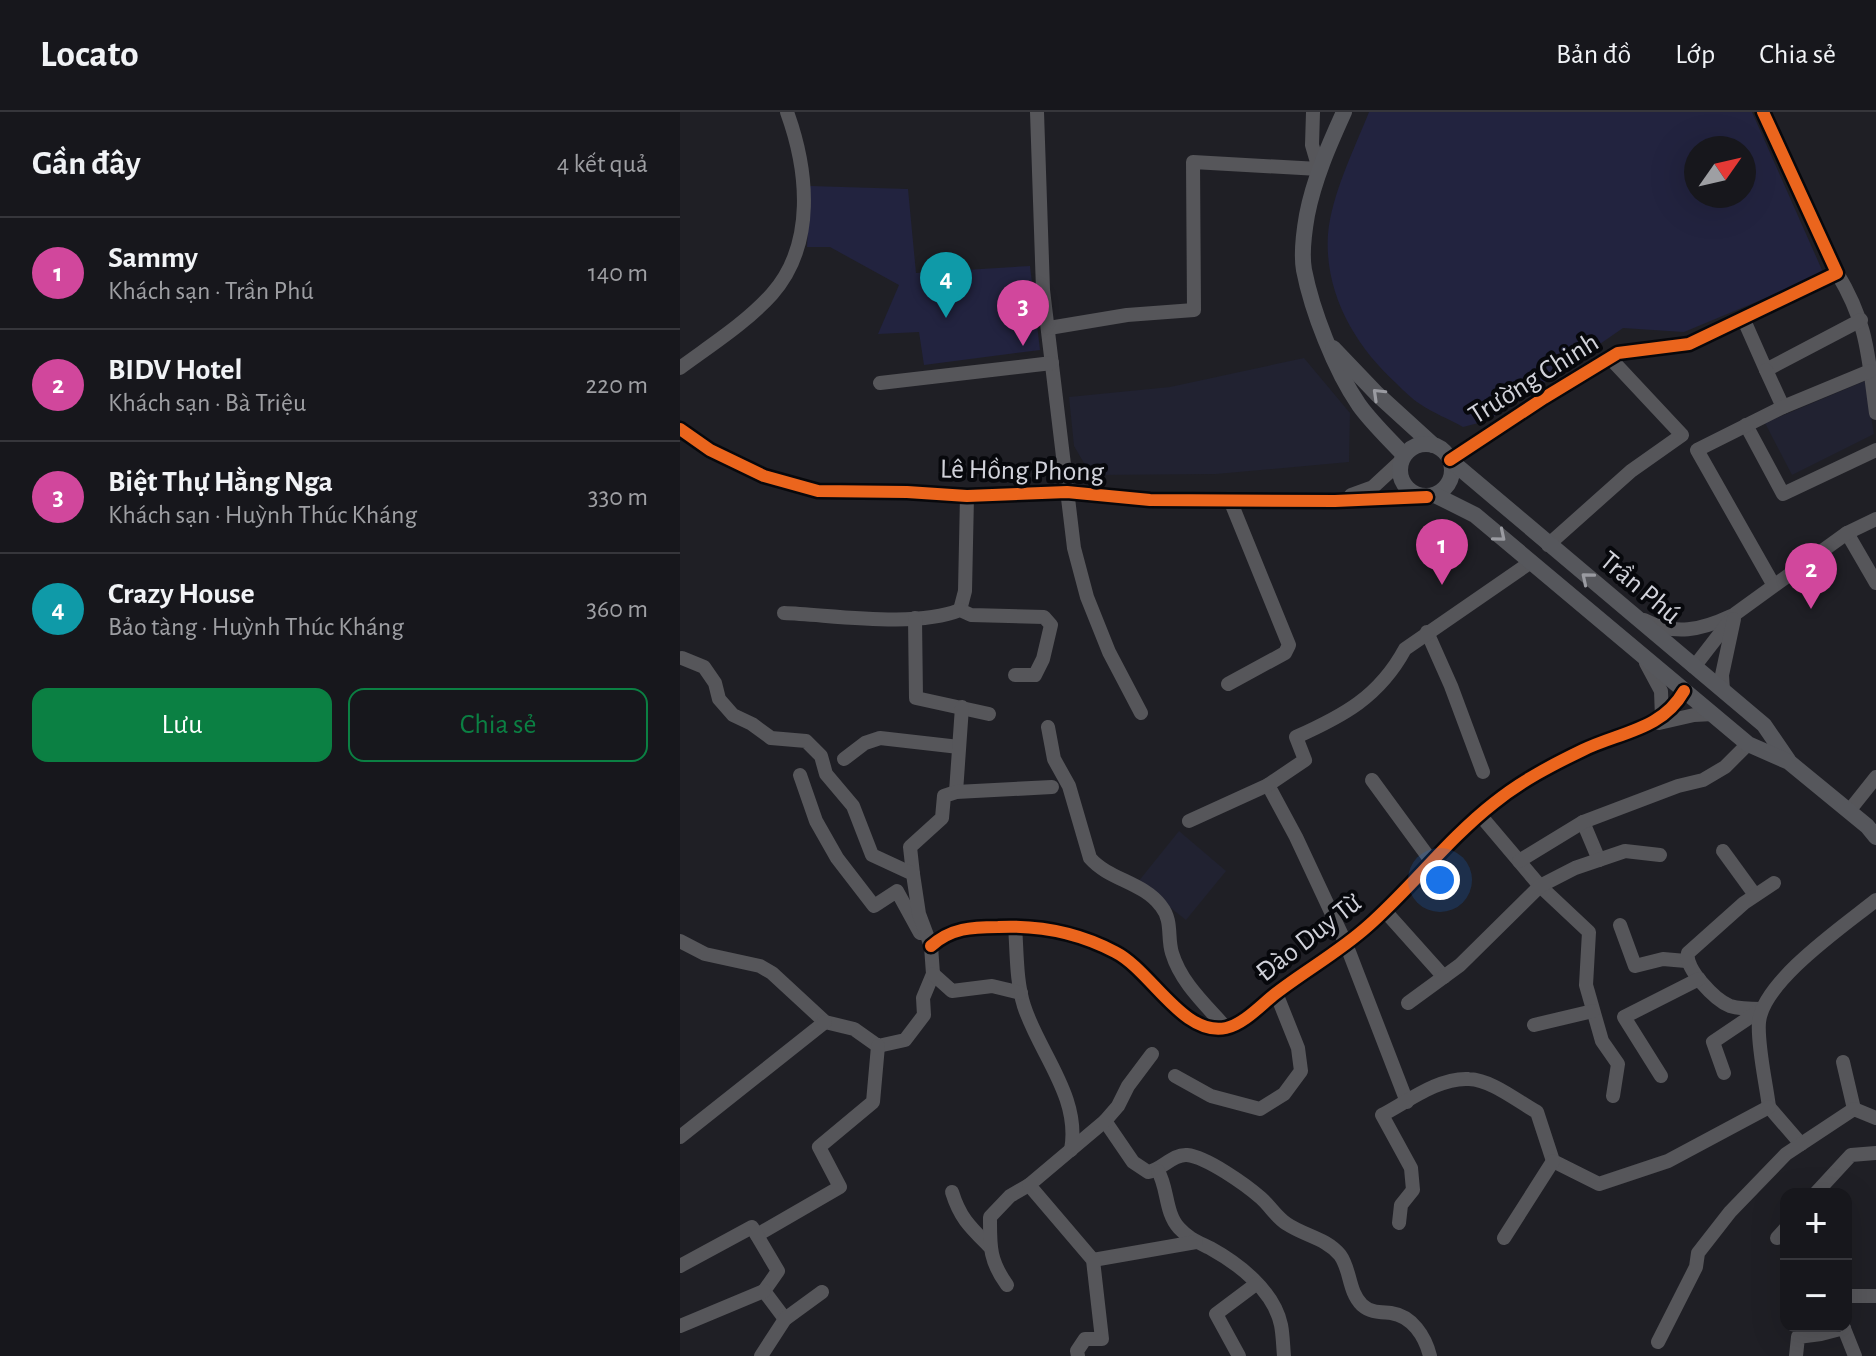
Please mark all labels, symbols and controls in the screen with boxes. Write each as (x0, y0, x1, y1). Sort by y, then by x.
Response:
text: Locato (40, 36, 139, 74)
text: Bản đồ (1556, 41, 1631, 69)
text: Lớp (1675, 41, 1715, 69)
text: Chia sẻ (1759, 41, 1836, 69)
north arrow (1684, 136, 1756, 208)
text: Gần đây (32, 147, 141, 181)
text: 4 kết quả (557, 151, 648, 177)
text: Sammy (108, 243, 198, 273)
pin: 4 (920, 252, 972, 318)
text: 1 (53, 260, 63, 286)
text: 140 m (588, 260, 648, 286)
text: Khách sạn · Trần Phú (108, 278, 314, 304)
pin: 3 (997, 280, 1049, 346)
street label: Trường Chinh (1464, 328, 1604, 430)
text: BIDV Hotel (108, 355, 242, 385)
text: 2 (52, 372, 64, 398)
text: 220 m (586, 372, 648, 398)
one-way arrow (1373, 389, 1387, 404)
text: Khách sạn · Bà Triệu (108, 390, 306, 416)
street label: Lê Hồng Phong (940, 456, 1105, 486)
text: Biệt Thự Hằng Nga (108, 467, 333, 497)
text: 3 (52, 484, 64, 510)
text: 330 m (588, 484, 648, 510)
text: Khách sạn · Huỳnh Thúc Kháng (108, 502, 417, 528)
pin: 1 (1416, 519, 1468, 585)
one-way arrow (1491, 526, 1506, 541)
pin: 2 (1785, 543, 1837, 609)
street label: Trần Phú (1594, 546, 1686, 630)
one-way arrow (1582, 573, 1597, 588)
text: Crazy House (108, 579, 255, 609)
text: 4 (51, 596, 65, 622)
text: 360 m (586, 596, 648, 622)
text: Bảo tàng · Huỳnh Thúc Kháng (108, 614, 404, 640)
button: Lưu (32, 688, 332, 762)
button: Chia sẻ (348, 688, 648, 762)
your location (1420, 860, 1460, 900)
street label: Đào Duy Từ (1251, 888, 1367, 988)
map controls (1780, 1188, 1852, 1332)
button: + (1780, 1188, 1852, 1260)
button: − (1780, 1260, 1852, 1332)

